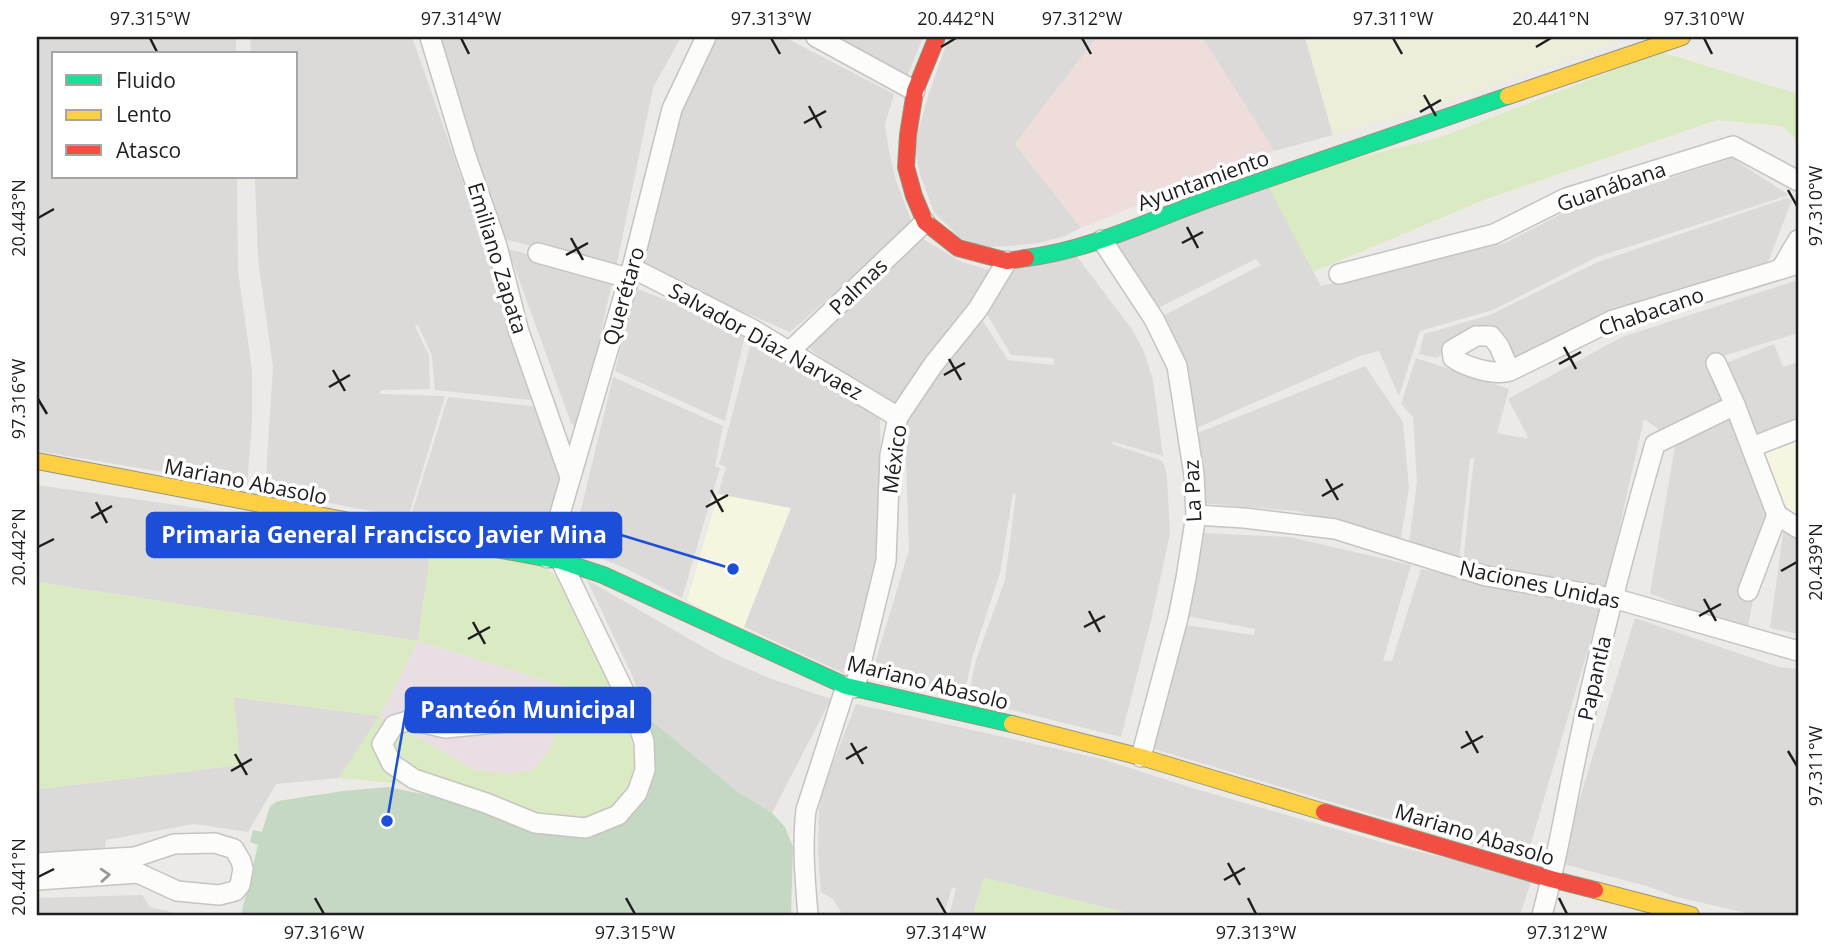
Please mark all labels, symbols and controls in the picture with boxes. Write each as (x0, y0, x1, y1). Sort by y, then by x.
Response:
text: 97.315°W (110, 6, 191, 30)
text: 97.314°W (421, 6, 502, 30)
text: 97.313°W (731, 6, 812, 30)
text: 20.442°N (917, 6, 995, 30)
text: 97.312°W (1042, 6, 1123, 30)
text: 97.311°W (1353, 6, 1434, 30)
text: 20.441°N (1512, 6, 1590, 30)
text: 97.310°W (1664, 6, 1745, 30)
legend (52, 52, 298, 178)
text: Fluido (116, 66, 176, 94)
text: Lento (116, 100, 172, 128)
text: Atasco (116, 136, 181, 164)
street label: Ayuntamiento (1133, 143, 1273, 217)
street label: Guanábana (1553, 154, 1669, 218)
text: 97.310°W (1803, 165, 1827, 246)
text: 20.443°N (6, 179, 30, 257)
street label: Emiliano Zapata (462, 179, 534, 337)
street label: Querétaro (596, 243, 650, 349)
street label: Palmas (823, 251, 893, 321)
street label: Salvador Díaz Narvaez (664, 276, 868, 406)
street label: Chabacano (1595, 280, 1707, 342)
text: 97.316°W (6, 358, 30, 439)
street label: México (875, 423, 913, 495)
street label: Mariano Abasolo (162, 451, 330, 511)
street label: La Paz (1176, 459, 1208, 523)
text: 20.442°N (6, 508, 30, 586)
callout: Primaria General Francisco Javier Mina (147, 513, 621, 557)
text: Primaria General Francisco Javier Mina (161, 518, 607, 550)
text: 20.439°N (1803, 523, 1827, 601)
street label: Naciones Unidas (1457, 553, 1623, 615)
street label: Papantla (1571, 633, 1617, 723)
street label: Mariano Abasolo (844, 648, 1012, 716)
callout: Panteón Municipal (406, 688, 650, 732)
text: Panteón Municipal (420, 693, 636, 725)
text: 97.311°W (1803, 725, 1827, 806)
street label: Mariano Abasolo (1392, 796, 1558, 872)
text: 20.441°N (6, 838, 30, 916)
one-way arrow (100, 868, 111, 883)
text: 97.316°W (284, 920, 365, 944)
text: 97.315°W (595, 920, 676, 944)
text: 97.314°W (906, 920, 987, 944)
text: 97.313°W (1216, 920, 1297, 944)
text: 97.312°W (1527, 920, 1608, 944)

